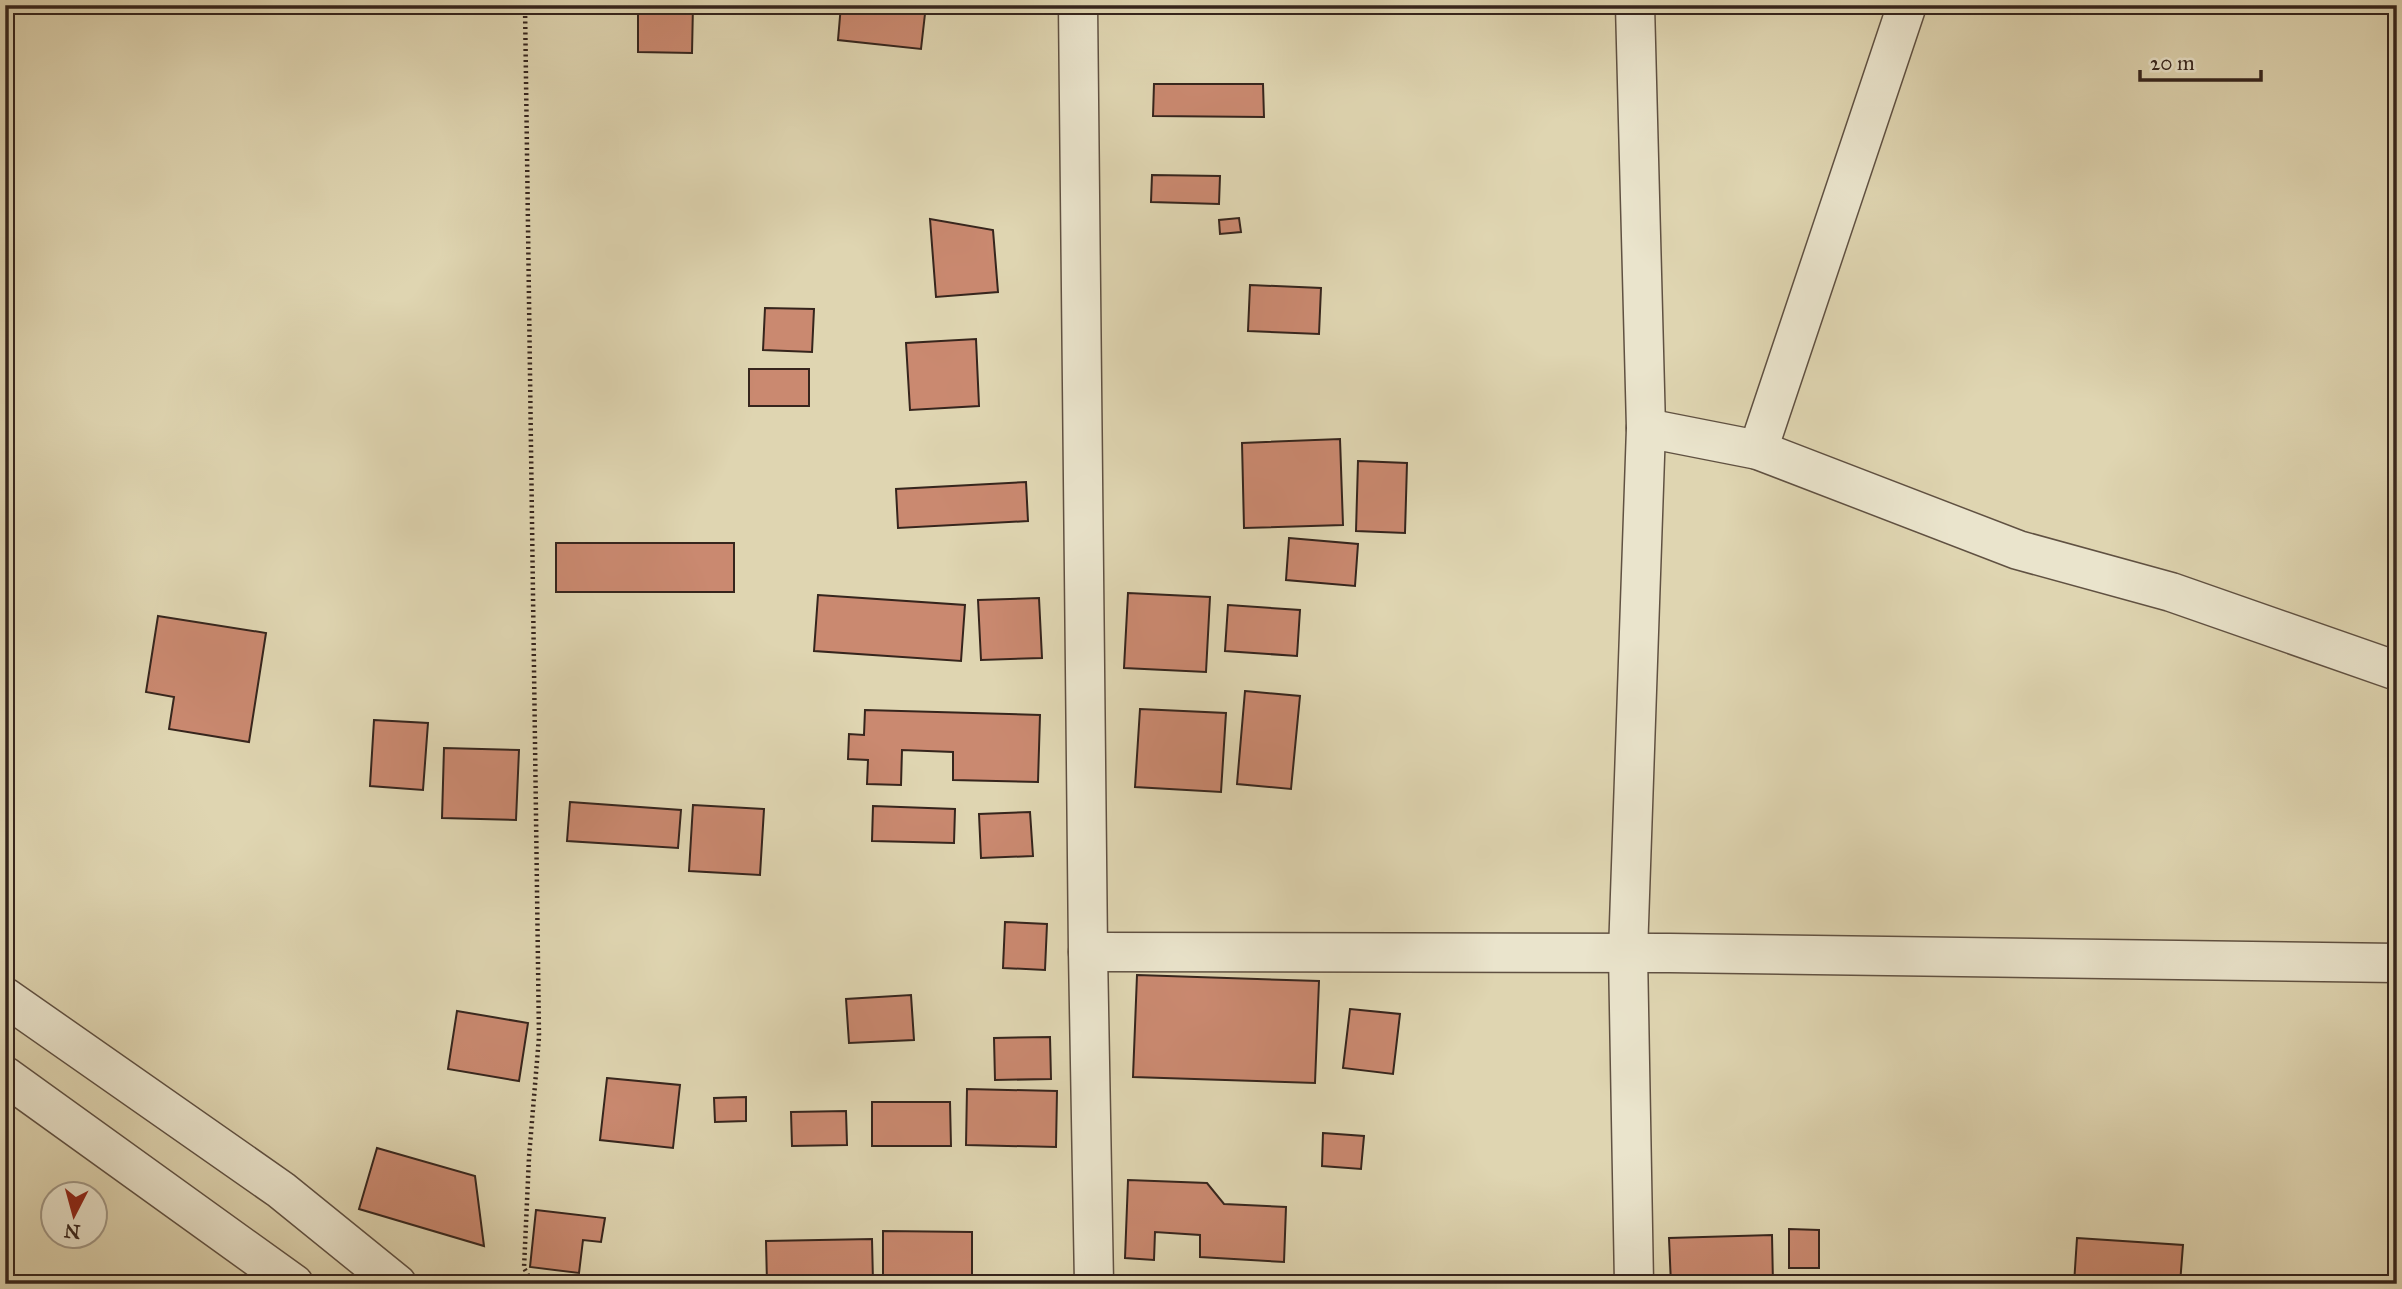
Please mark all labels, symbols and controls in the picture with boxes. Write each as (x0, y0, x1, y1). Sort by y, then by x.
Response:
scale bar (2140, 38, 2260, 82)
text: 20 m (2150, 50, 2195, 76)
north arrow (38, 1180, 108, 1250)
text: N (63, 1219, 81, 1244)

